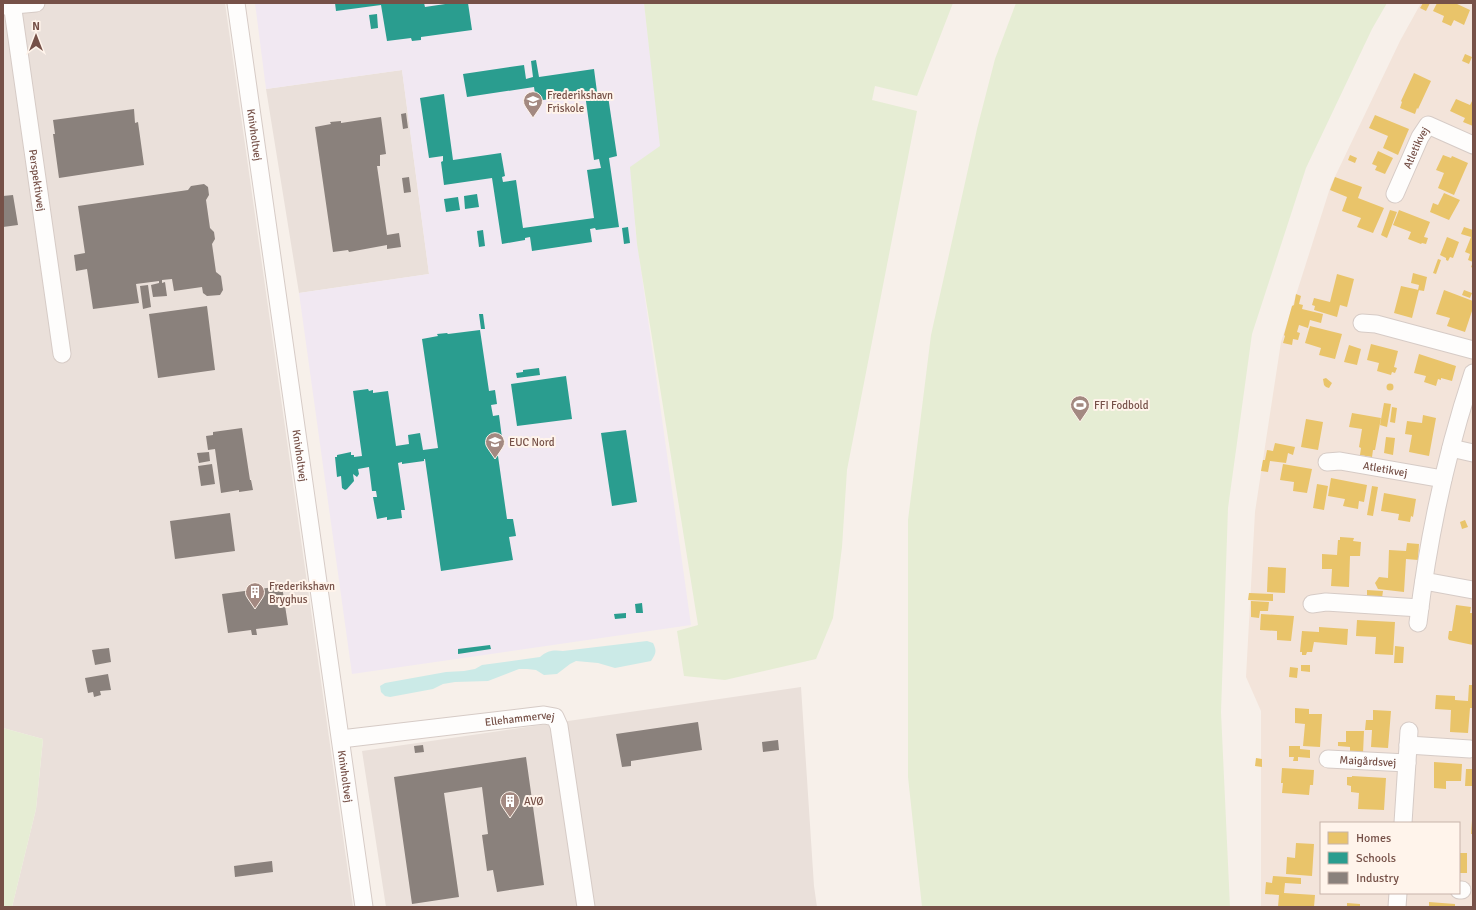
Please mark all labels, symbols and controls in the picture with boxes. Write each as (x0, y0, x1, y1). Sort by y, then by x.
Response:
north arrow (16, 16, 56, 56)
text: N (32, 20, 40, 33)
place label: Frederikshavn Friskole (547, 89, 613, 115)
school or university icon: Frederikshavn Friskole (522, 90, 544, 118)
street label: Knivholtvej (245, 108, 265, 162)
street label: Atletikvej (1401, 124, 1432, 170)
street label: Perspektivvej (26, 148, 48, 212)
sports icon: FFI Fodbold (1069, 394, 1091, 422)
place label: FFI Fodbold (1094, 399, 1149, 412)
street label: Knivholtvej (290, 428, 310, 482)
school or university icon: EUC Nord (484, 431, 506, 459)
place label: EUC Nord (509, 436, 555, 449)
street label: Atletikvej (1362, 459, 1409, 479)
place label: Frederikshavn Bryghus (269, 580, 335, 606)
building icon: Frederikshavn Bryghus (244, 581, 266, 609)
street label: Ellehammervej (484, 708, 556, 728)
street label: Knivholtvej (335, 749, 356, 803)
street label: Maigårdsvej (1339, 753, 1397, 769)
building icon: AVØ (499, 790, 521, 818)
place label: AVØ (524, 795, 544, 808)
legend (1320, 822, 1460, 894)
text: Homes (1356, 831, 1391, 846)
text: Schools (1356, 851, 1396, 866)
text: Industry (1356, 871, 1399, 886)

